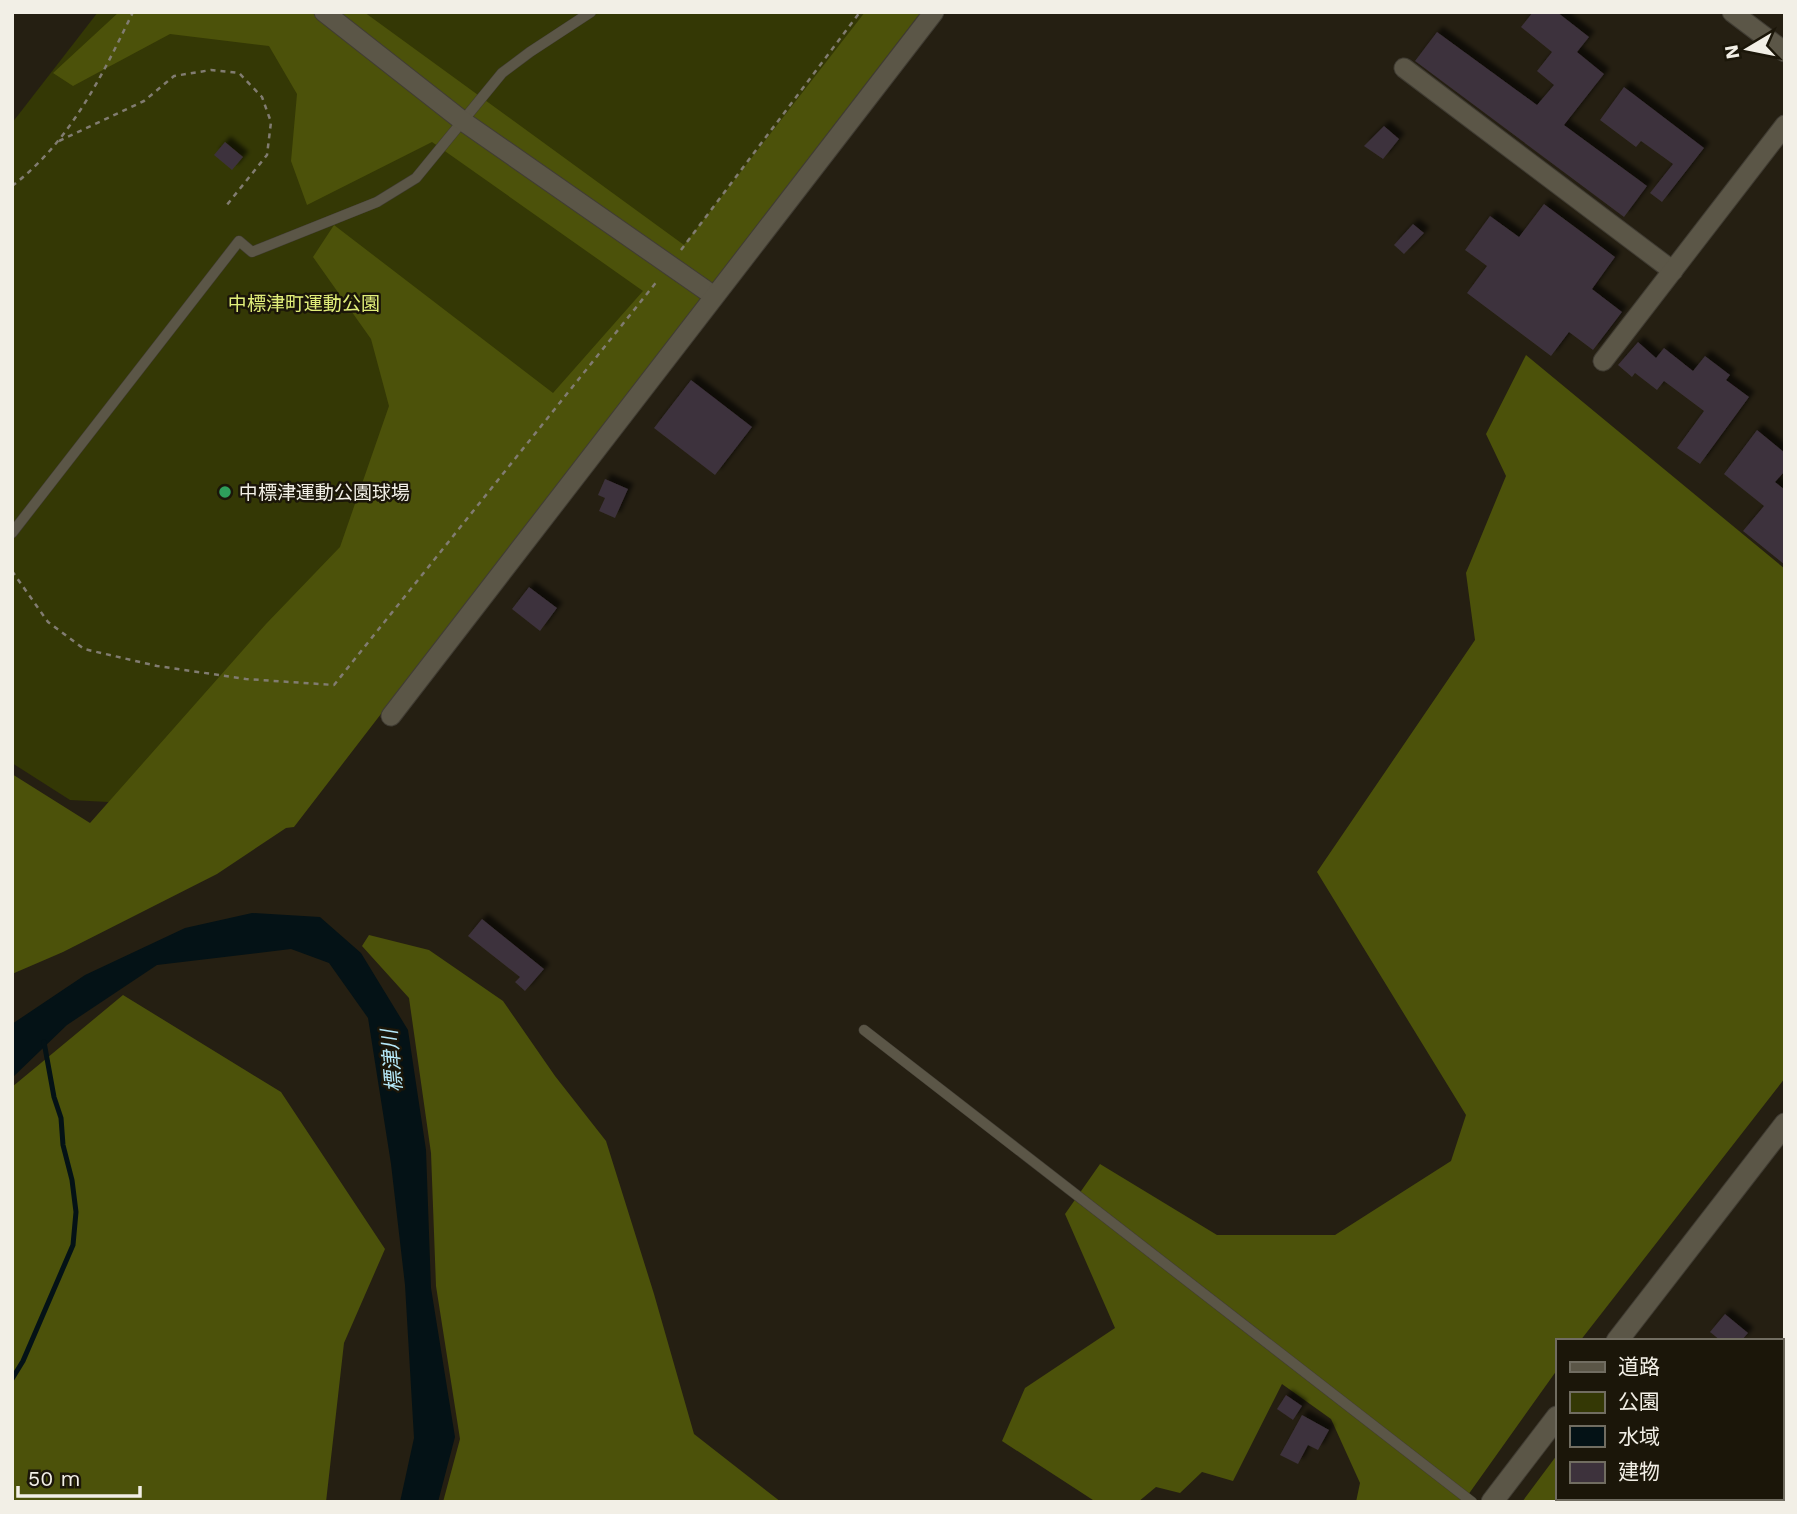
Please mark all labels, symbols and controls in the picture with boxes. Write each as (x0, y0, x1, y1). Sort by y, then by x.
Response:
north arrow (1713, 14, 1783, 84)
text: N (1719, 43, 1744, 61)
park label: 中標津町運動公園 (228, 292, 380, 315)
place label: 中標津運動公園球場 (239, 481, 410, 504)
marker: 中標津運動公園球場 (217, 484, 233, 500)
water label: 標津川 (376, 1027, 407, 1094)
legend (1556, 1339, 1783, 1500)
text: 道路 (1618, 1354, 1660, 1379)
text: 公園 (1618, 1389, 1660, 1414)
text: 水域 (1618, 1424, 1660, 1449)
scale bar (18, 1454, 140, 1498)
text: 建物 (1618, 1459, 1660, 1484)
text: 50 m (28, 1466, 80, 1491)

